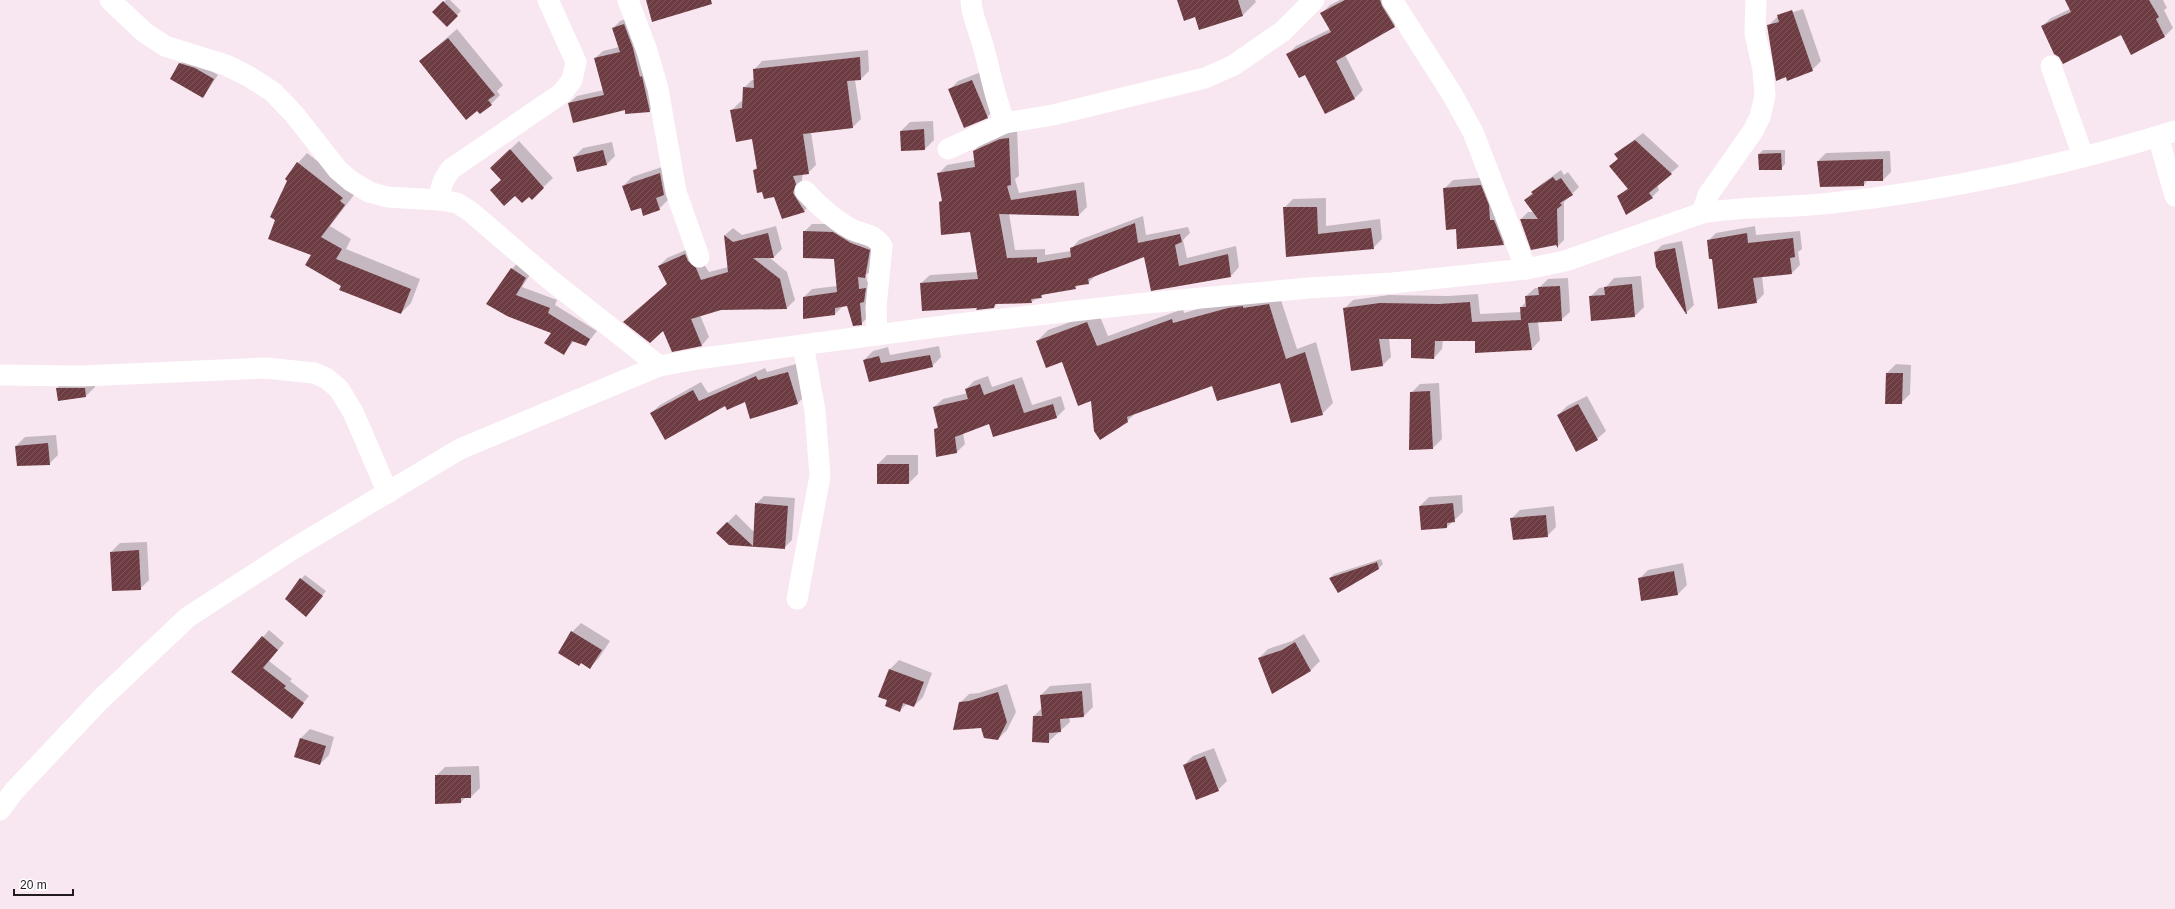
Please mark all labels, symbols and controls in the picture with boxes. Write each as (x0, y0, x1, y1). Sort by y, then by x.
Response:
scale bar (14, 871, 73, 897)
text: 20 m (20, 878, 47, 892)

